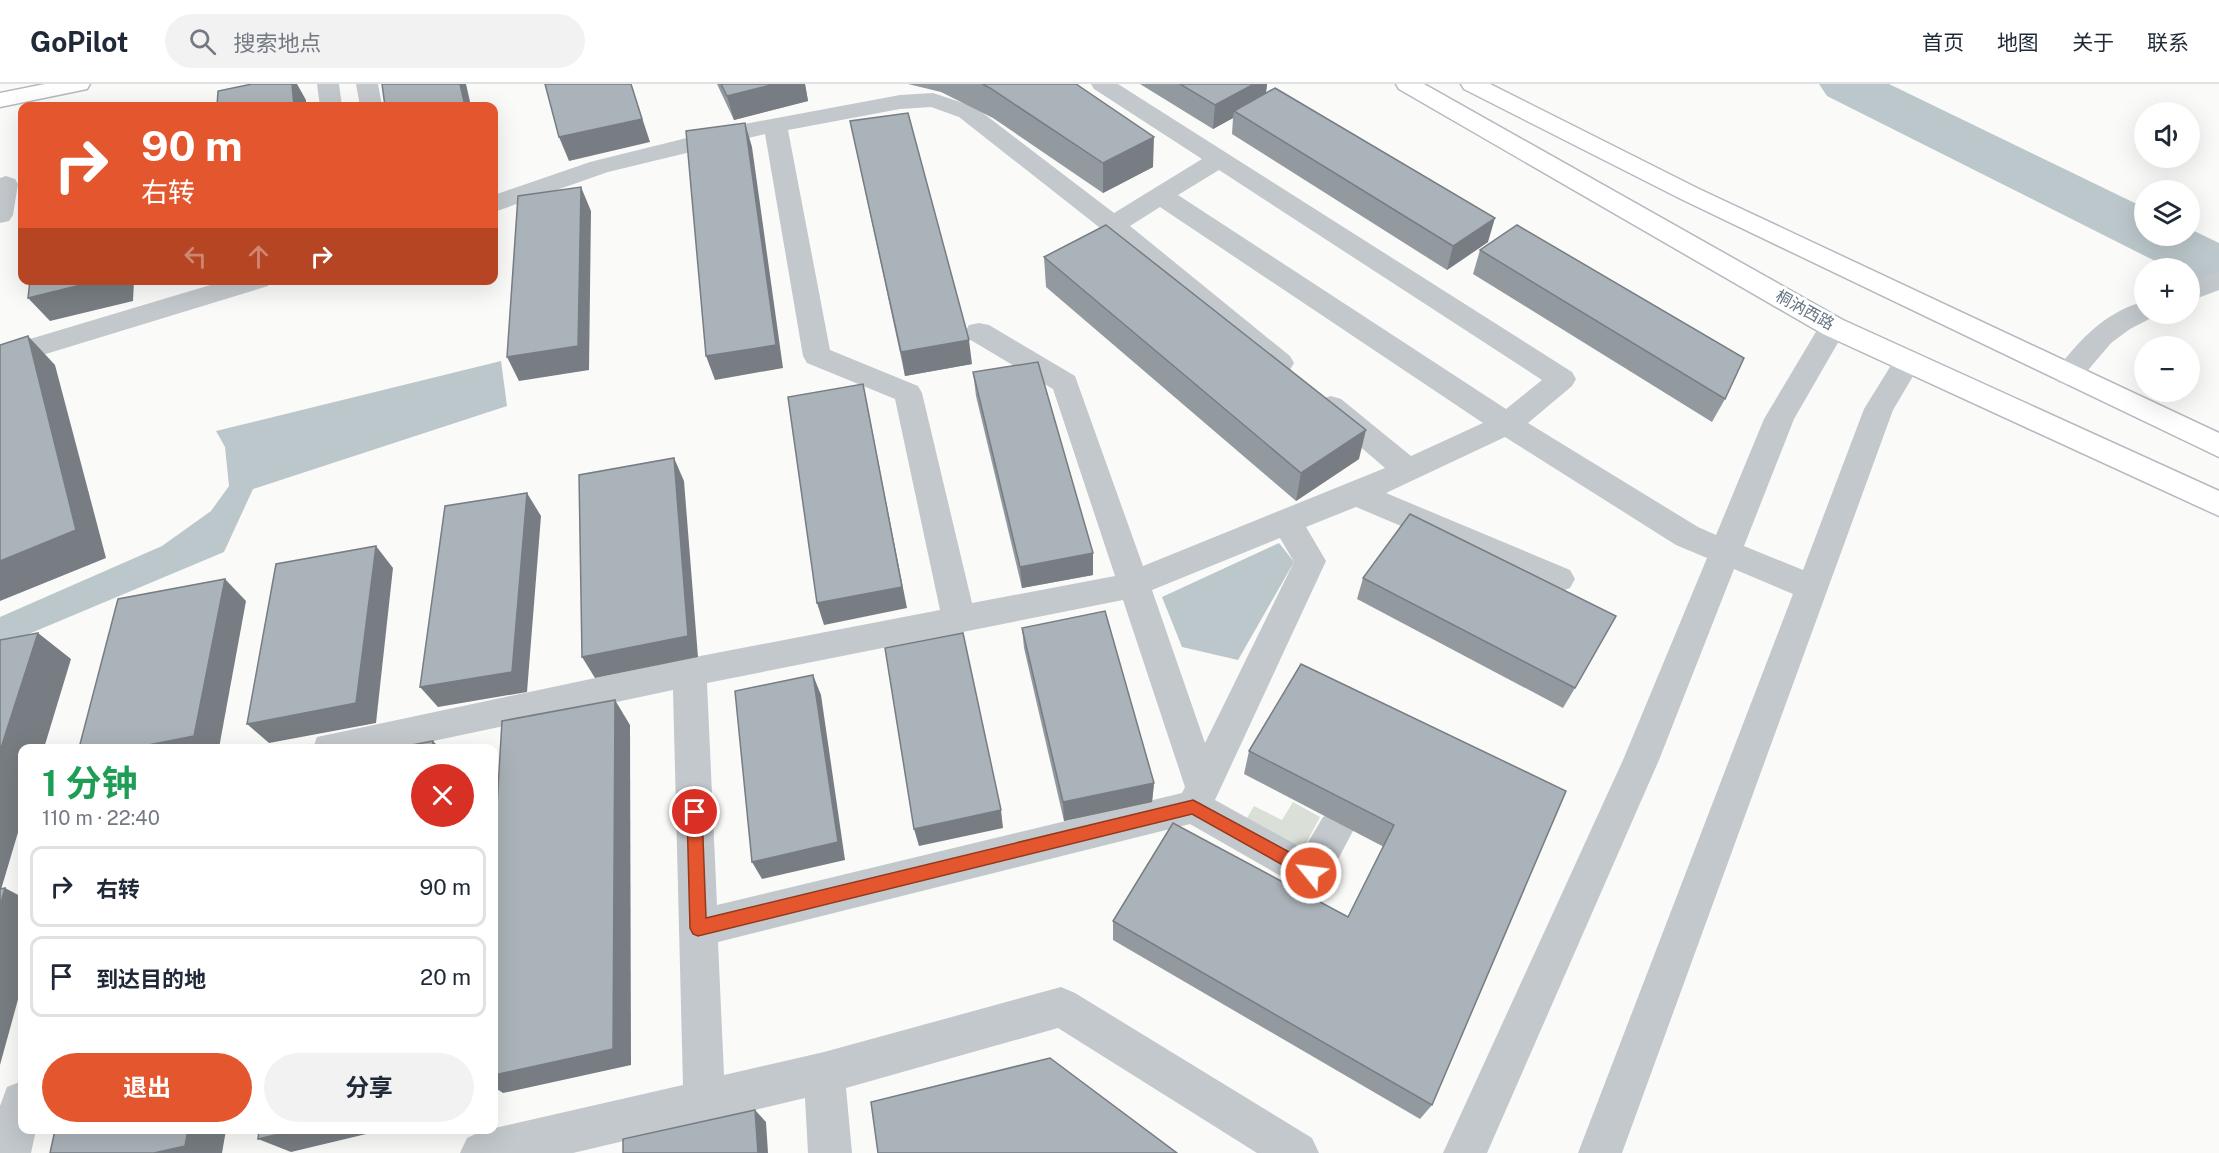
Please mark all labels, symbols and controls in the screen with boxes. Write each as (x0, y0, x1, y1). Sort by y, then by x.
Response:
search box (165, 14, 585, 68)
text: GoPilot (30, 25, 129, 58)
icon: search (186, 25, 219, 58)
text: 搜索地点 (234, 30, 322, 56)
text: 首页 (1922, 30, 1964, 55)
text: 地图 (1997, 30, 2039, 55)
text: 关于 (2072, 30, 2114, 55)
text: 联系 (2147, 30, 2189, 55)
map controls (2134, 102, 2200, 402)
button: sound (2134, 102, 2200, 168)
text: 90 m (141, 121, 243, 170)
icon: right (42, 126, 120, 204)
text: 右转 (141, 176, 195, 208)
button: layers (2134, 180, 2200, 246)
icon: left (179, 240, 212, 273)
icon: ahead (242, 240, 275, 273)
icon: right (305, 240, 338, 273)
button: + (2134, 258, 2200, 324)
street label: 桐汭西路 (1772, 286, 1838, 334)
button: − (2134, 336, 2200, 402)
text: 1 分钟 (42, 762, 138, 804)
button: close (411, 764, 474, 827)
pin (669, 786, 720, 837)
icon: arrive (678, 795, 711, 828)
text: 110 m · 22:40 (42, 806, 160, 830)
position arrow (1279, 841, 1343, 905)
icon: right (45, 870, 78, 903)
text: 90 m (420, 874, 471, 900)
text: 右转 (96, 876, 140, 902)
icon: arrive (45, 960, 78, 993)
text: 20 m (420, 964, 471, 990)
text: 到达目的地 (96, 966, 206, 992)
button: 退出 (42, 1053, 252, 1122)
button: 分享 (264, 1053, 474, 1122)

